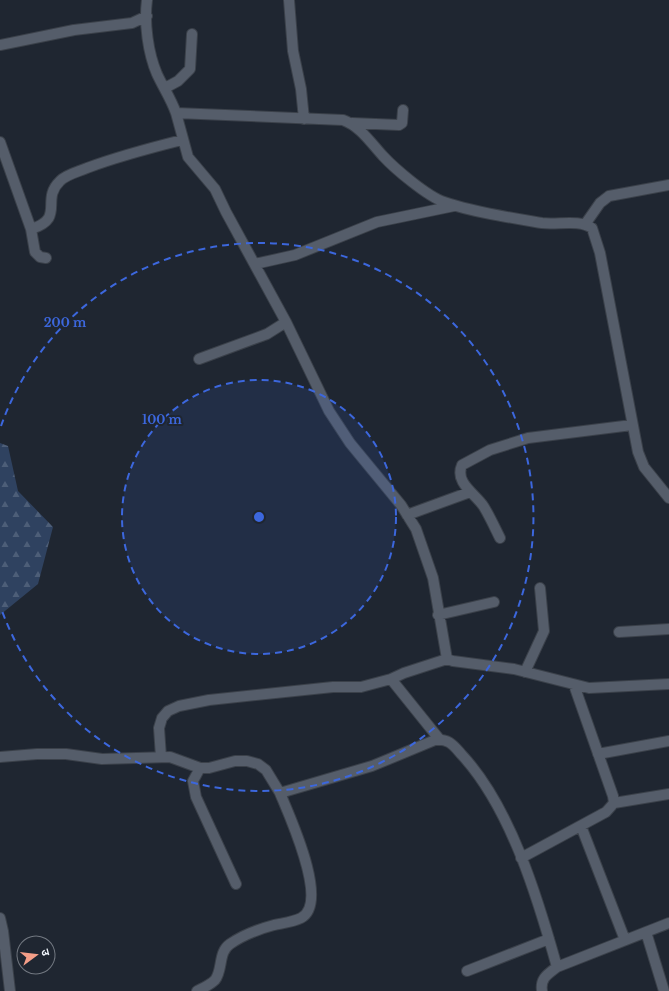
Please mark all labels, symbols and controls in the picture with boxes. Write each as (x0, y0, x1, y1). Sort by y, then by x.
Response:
text: 200 m (44, 315, 87, 330)
text: 100 m (142, 412, 183, 427)
centre of rings (252, 510, 266, 524)
north arrow (16, 935, 56, 975)
text: उ (38, 947, 53, 958)

